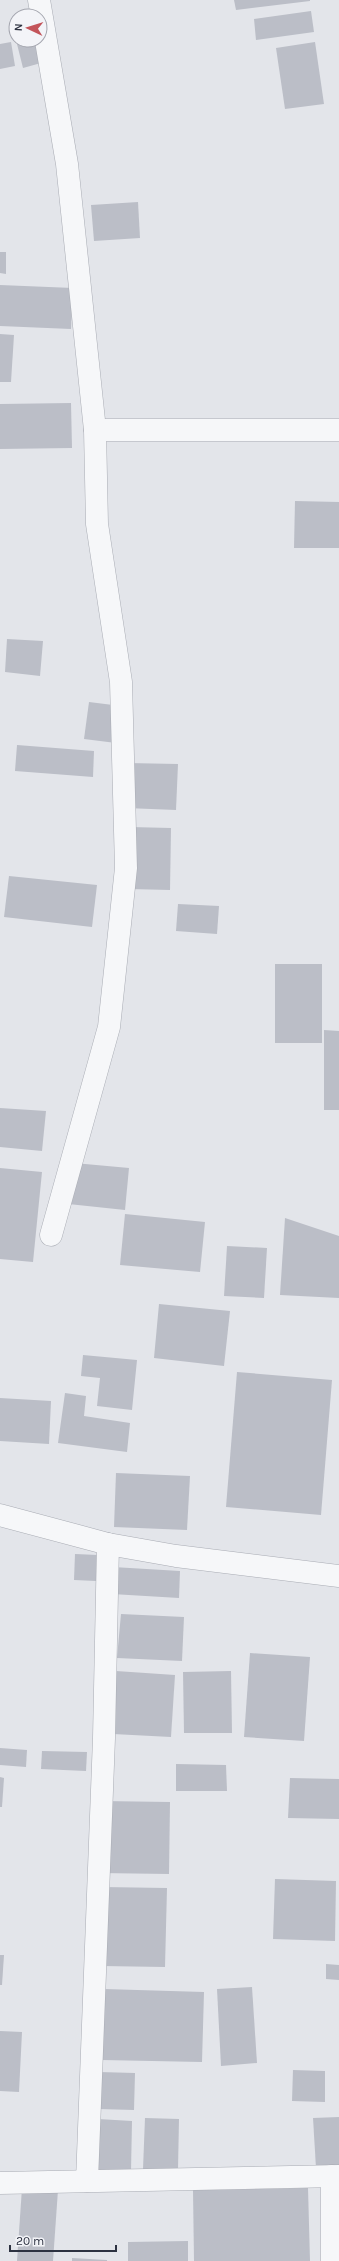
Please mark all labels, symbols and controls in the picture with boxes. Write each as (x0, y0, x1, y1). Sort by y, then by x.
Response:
north arrow (8, 8, 48, 48)
text: N (12, 23, 25, 32)
scale bar (10, 2227, 116, 2253)
text: 20 m (16, 2234, 44, 2248)

